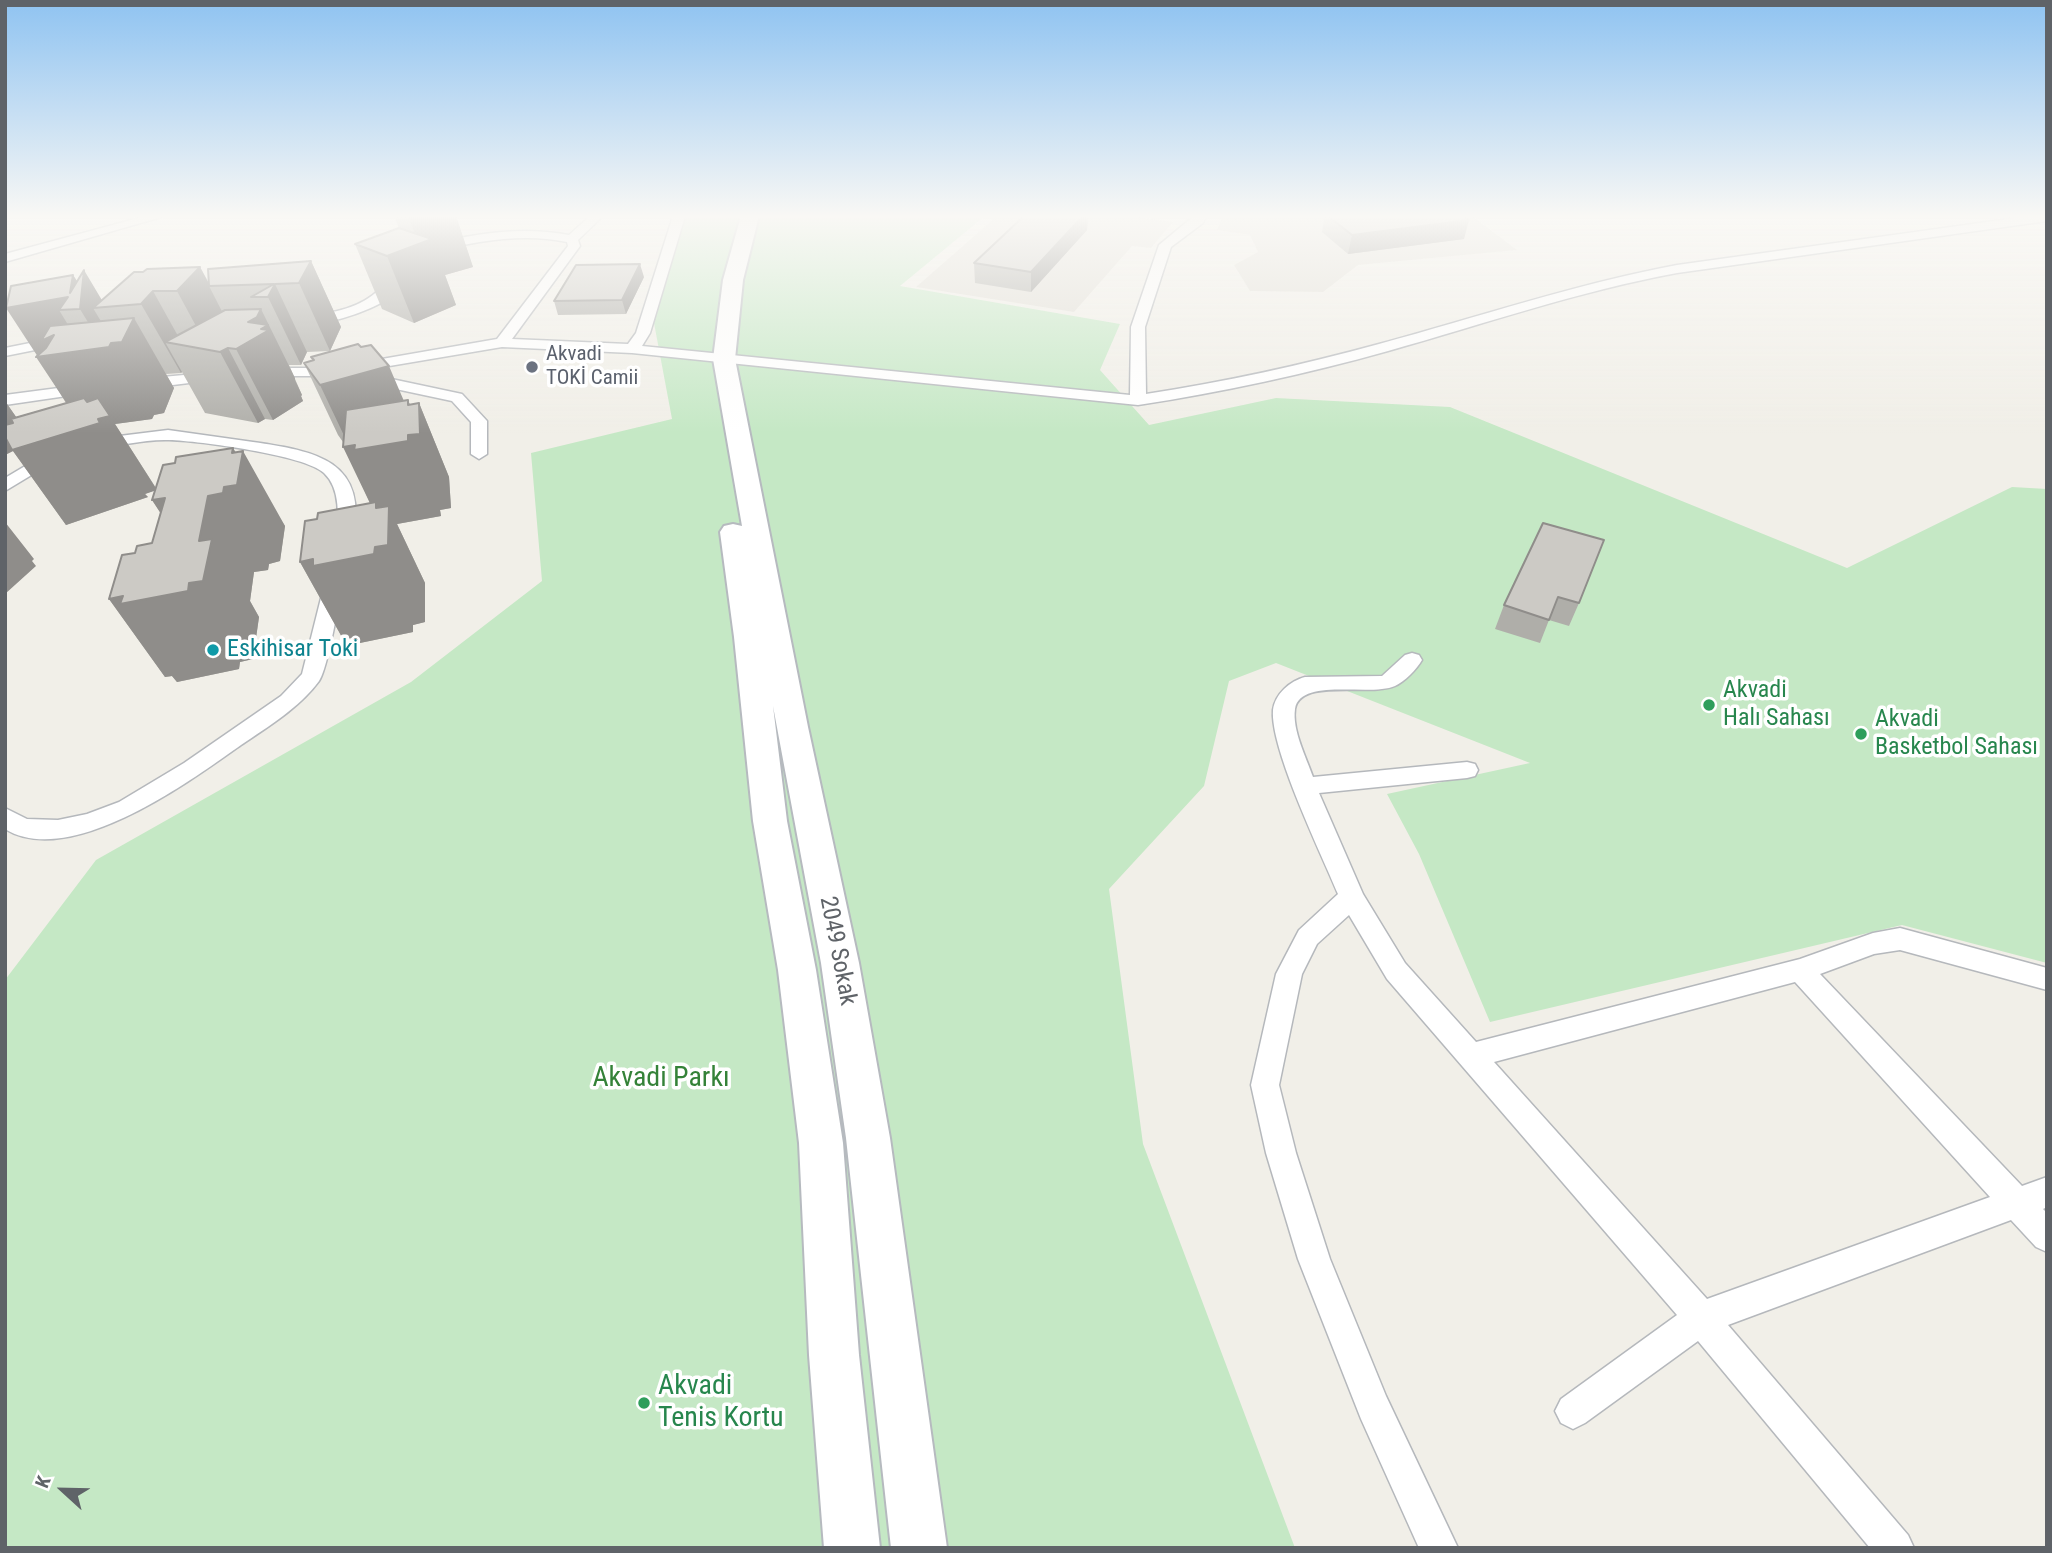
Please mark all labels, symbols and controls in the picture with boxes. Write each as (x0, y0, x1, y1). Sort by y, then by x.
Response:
place label: Akvadi TOKİ Camii (546, 342, 638, 392)
marker: Akvadi TOKİ Camii (524, 359, 540, 375)
place label: Eskihisar Toki (227, 636, 358, 664)
marker: Eskihisar Toki (205, 642, 221, 658)
place label: Akvadi Halı Sahası (1723, 677, 1830, 733)
marker: Akvadi Halı Sahası (1701, 697, 1717, 713)
place label: Akvadi Basketbol Sahası (1875, 706, 2038, 762)
marker: Akvadi Basketbol Sahası (1853, 726, 1869, 742)
street label: 2049 Sokak (812, 894, 862, 1008)
park label: Akvadi Parkı (592, 1062, 730, 1096)
place label: Akvadi Tenis Kortu (658, 1370, 784, 1436)
marker: Akvadi Tenis Kortu (636, 1395, 652, 1411)
north arrow (28, 1455, 98, 1525)
text: K (30, 1473, 56, 1491)

